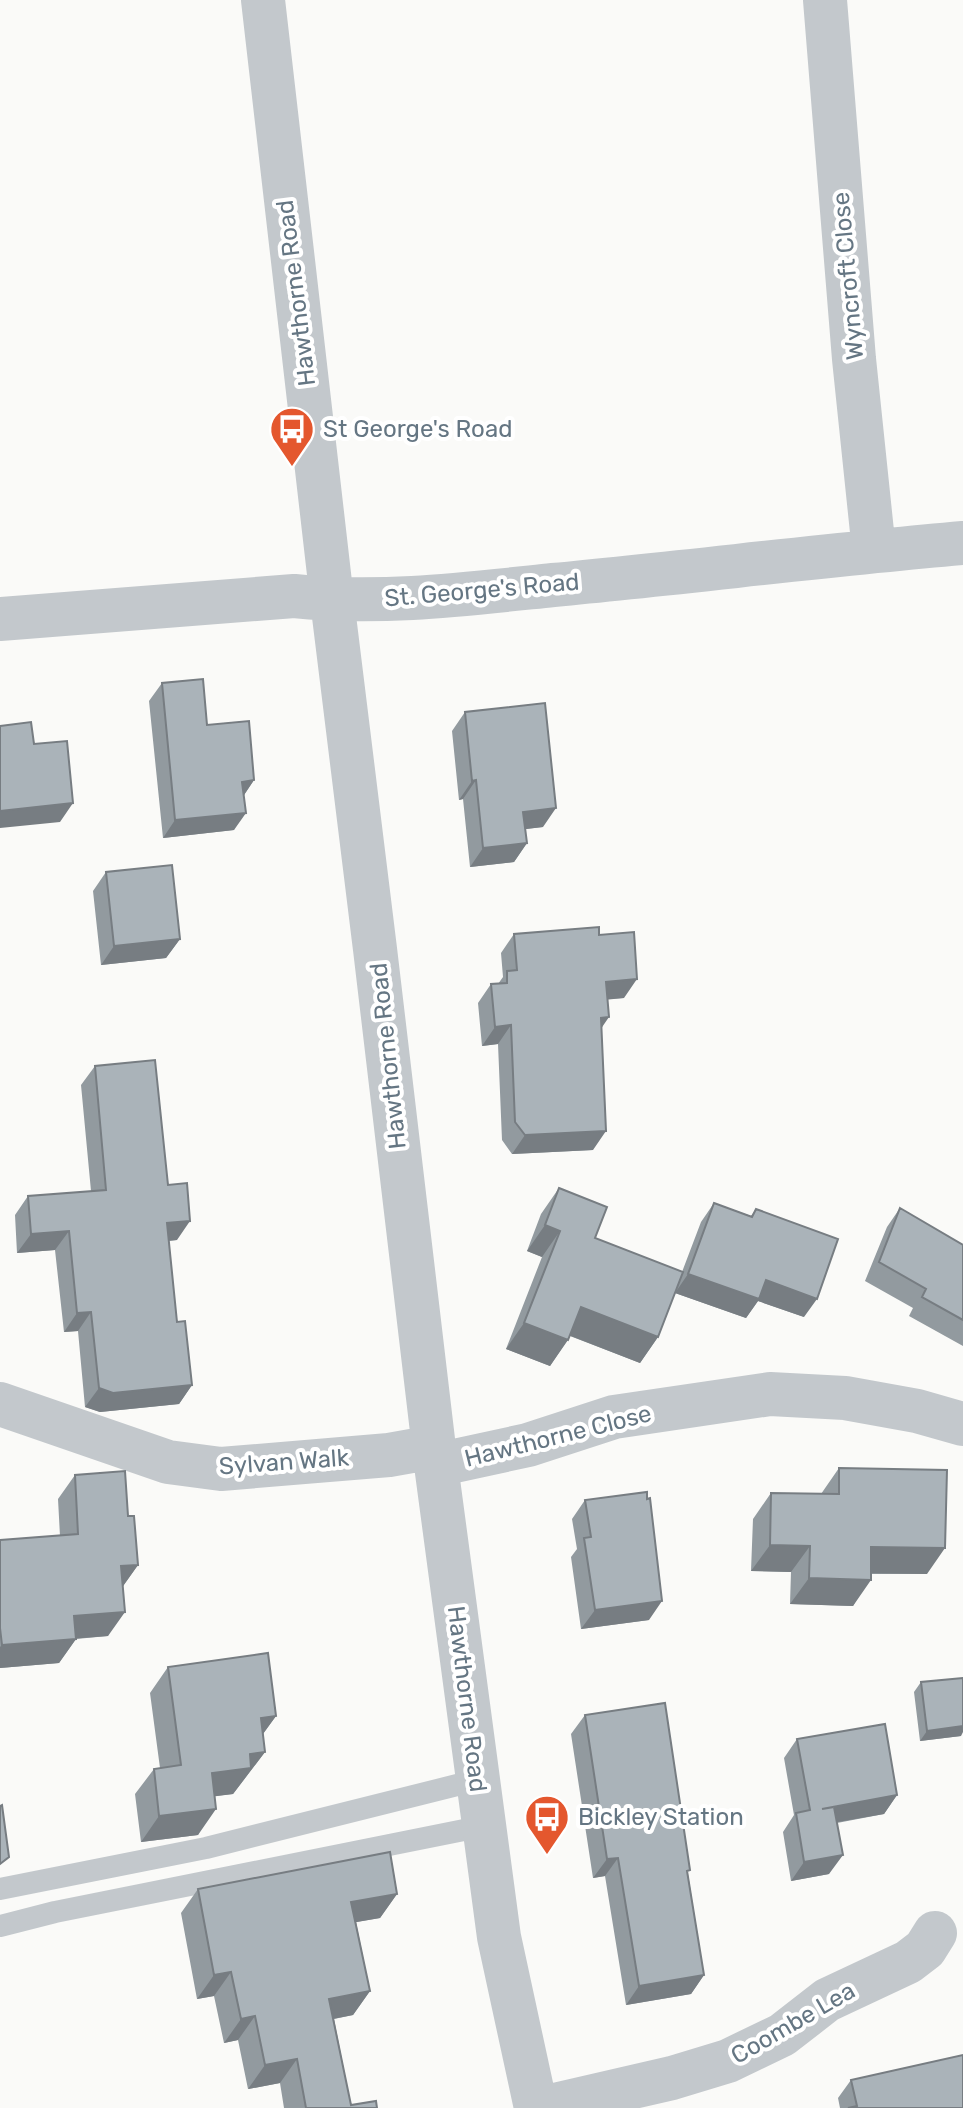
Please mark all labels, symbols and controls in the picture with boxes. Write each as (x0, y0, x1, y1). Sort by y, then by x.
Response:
street label: Wyncroft Close (827, 191, 869, 361)
street label: Hawthorne Road (271, 198, 321, 388)
bus stop icon: St George's Road (268, 405, 316, 468)
place label: St George's Road (323, 415, 512, 443)
street label: St. George's Road (383, 568, 581, 612)
street label: Hawthorne Road (364, 961, 412, 1151)
street label: Hawthorne Close (462, 1399, 654, 1473)
street label: Sylvan Walk (218, 1443, 351, 1481)
street label: Hawthorne Road (442, 1604, 492, 1794)
bus stop icon: Bickley Station (523, 1793, 571, 1856)
place label: Bickley Station (578, 1803, 744, 1831)
street label: Coombe Lea (726, 1976, 860, 2070)

